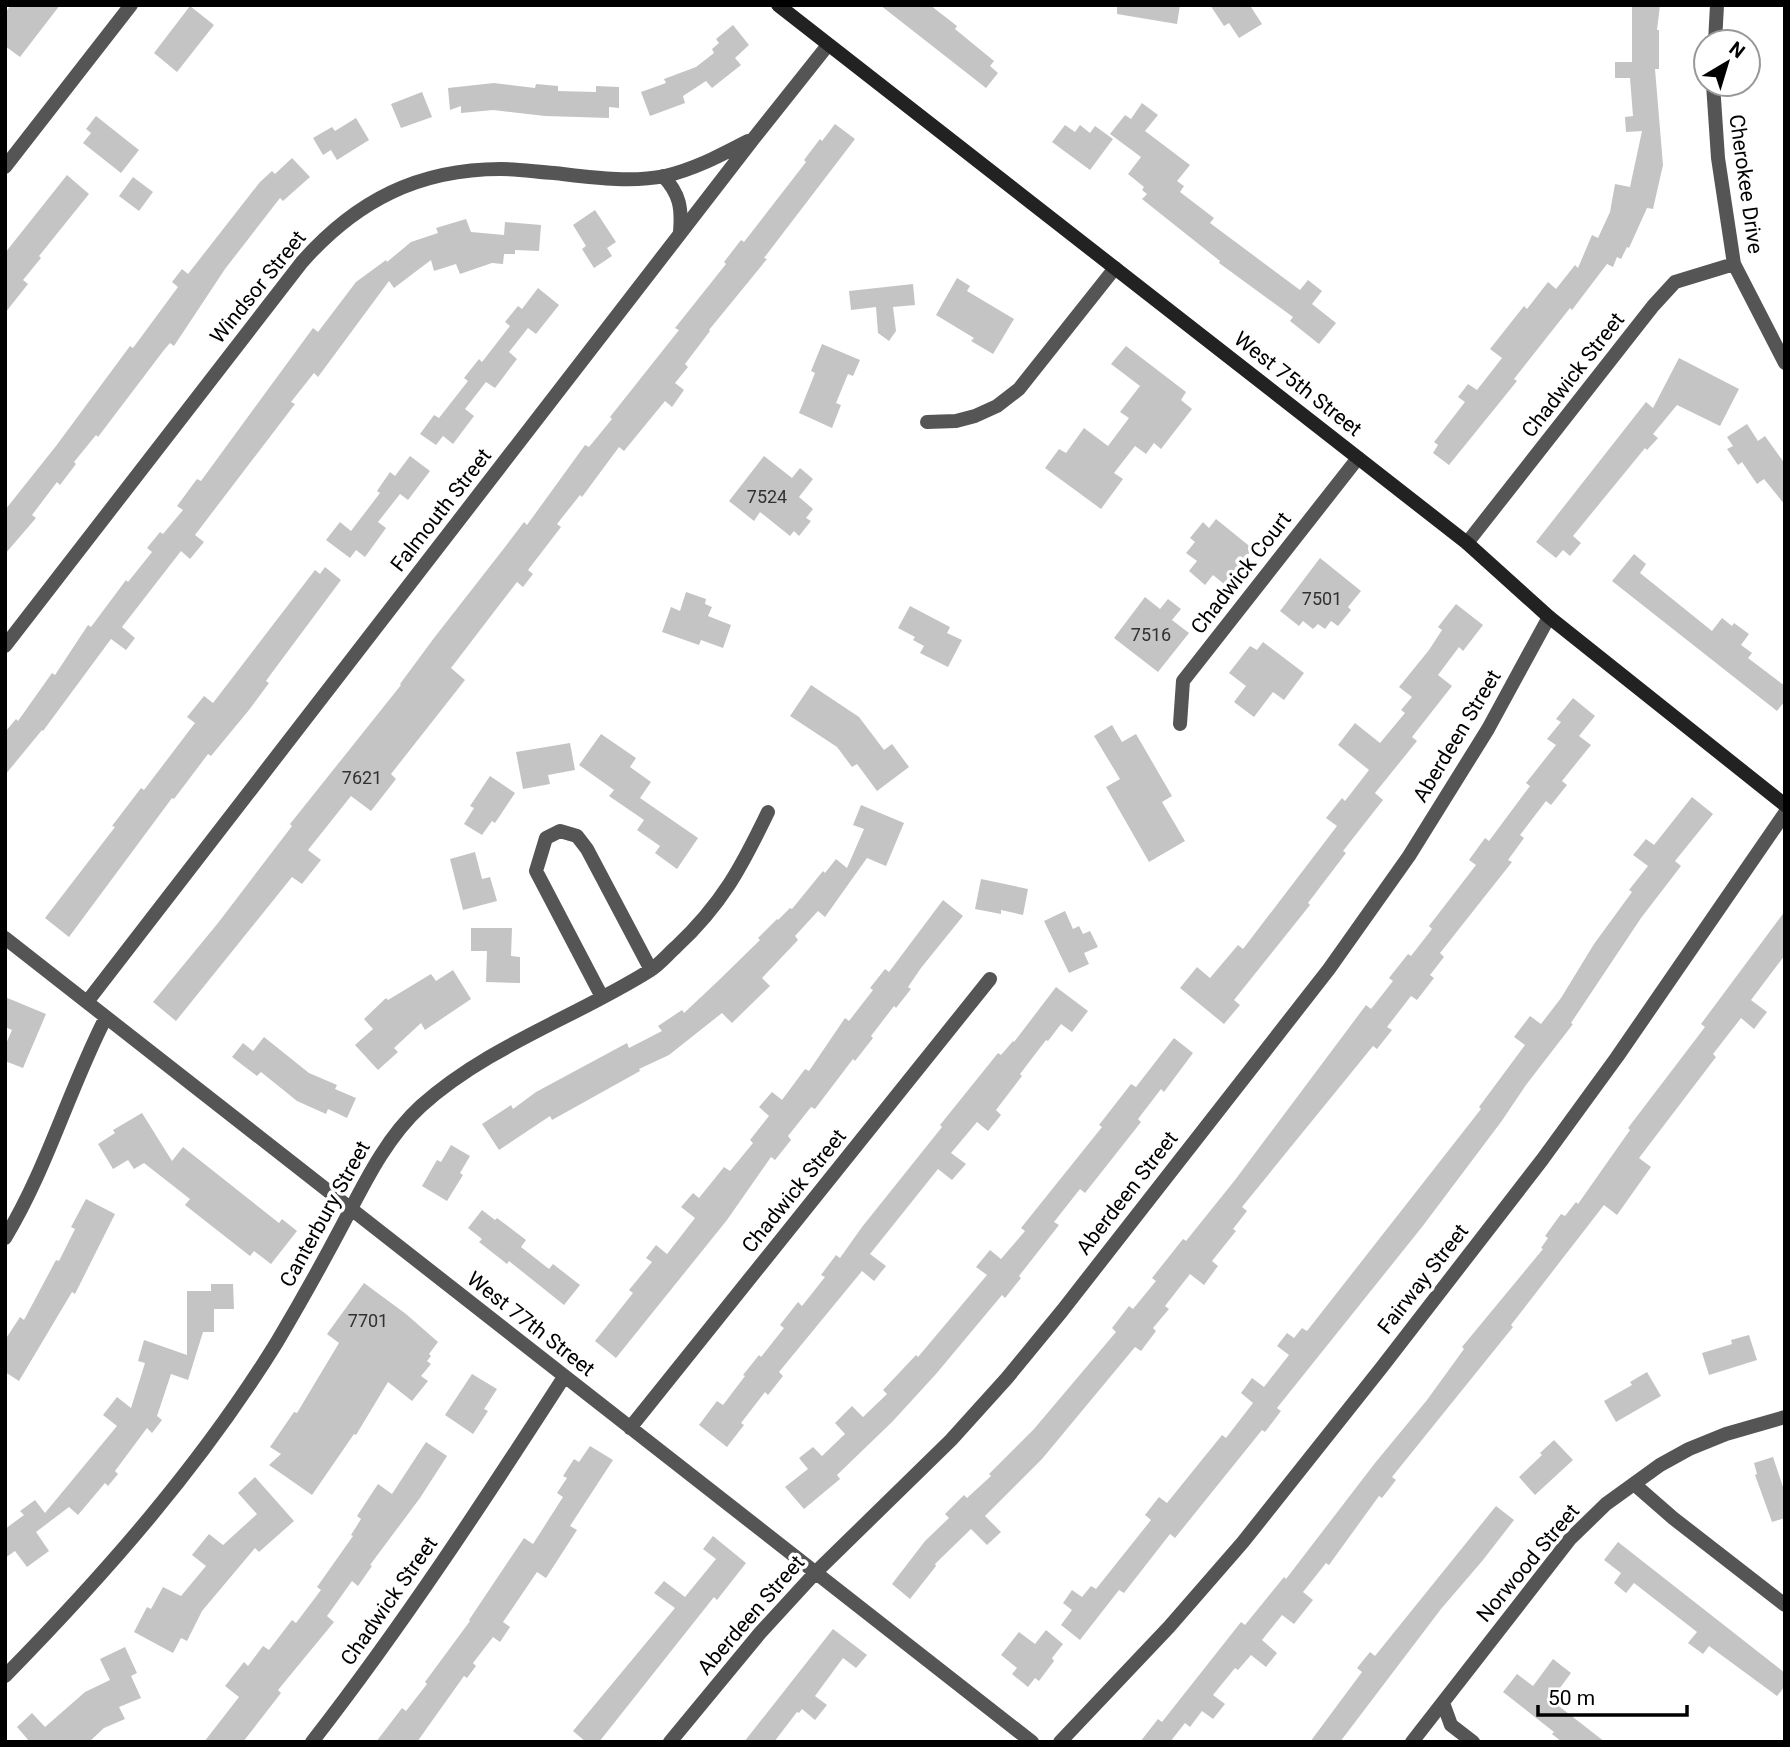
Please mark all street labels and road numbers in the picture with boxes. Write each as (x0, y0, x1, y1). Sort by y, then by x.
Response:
street label: Cherokee Drive (1724, 113, 1768, 255)
street label: Windsor Street (205, 226, 311, 348)
street label: Chadwick Street (1517, 308, 1629, 442)
street label: West 75th Street (1230, 327, 1367, 441)
street label: Falmouth Street (386, 444, 496, 576)
street label: Chadwick Court (1186, 507, 1296, 639)
street label: Aberdeen Street (1408, 665, 1506, 806)
street label: Chadwick Street (737, 1124, 851, 1257)
street label: Aberdeen Street (1071, 1126, 1183, 1259)
street label: Canterbury Street (275, 1137, 375, 1291)
street label: Fairway Street (1373, 1219, 1473, 1339)
street label: West 77th Street (463, 1267, 600, 1381)
street label: Norwood Street (1472, 1499, 1584, 1627)
street label: Chadwick Street (336, 1532, 442, 1670)
street label: Aberdeen Street (693, 1550, 809, 1679)

